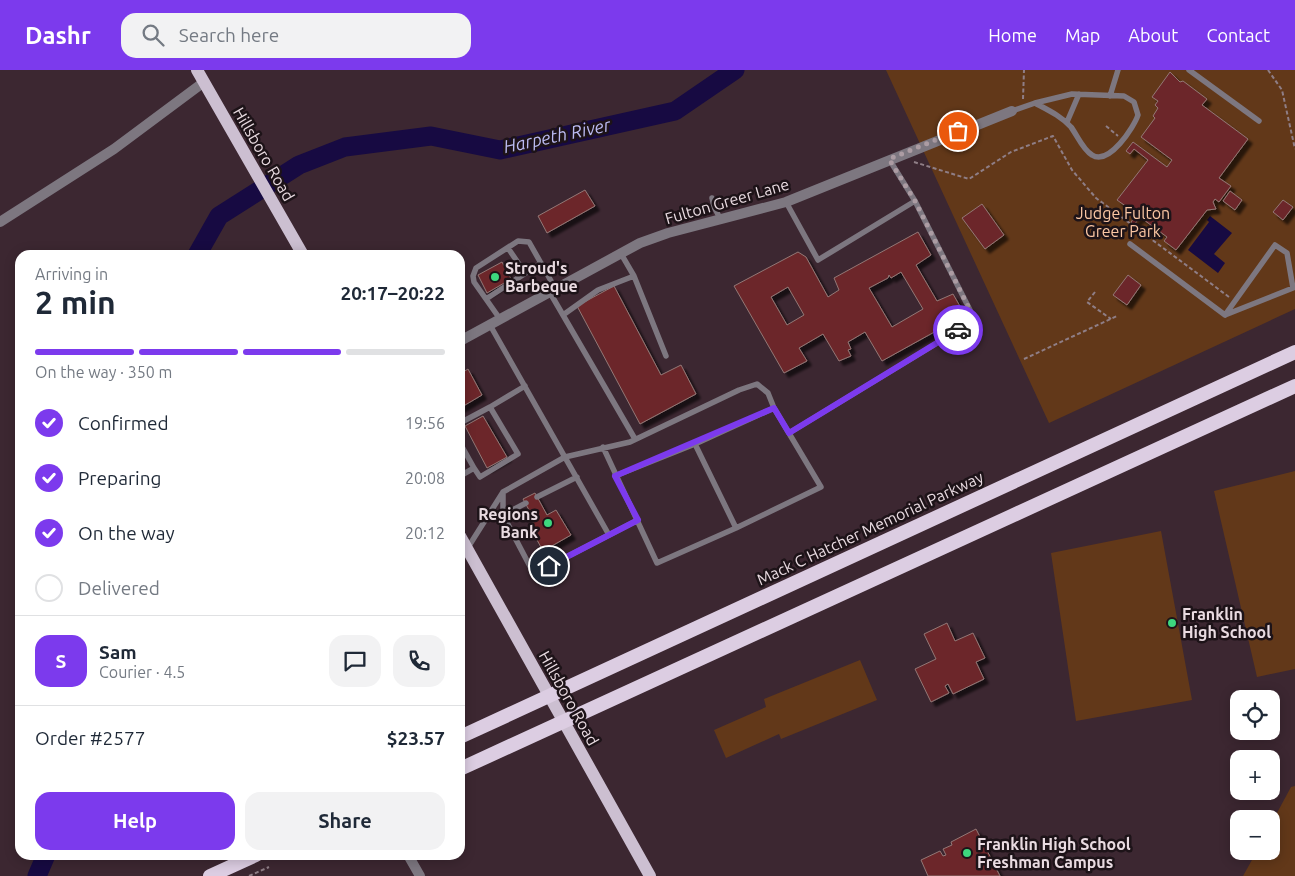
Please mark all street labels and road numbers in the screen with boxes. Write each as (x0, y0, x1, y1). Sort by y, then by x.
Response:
street label: Hillsboro Road (230, 104, 298, 204)
street label: Fulton Greer Lane (663, 175, 791, 227)
street label: Mack C Hatcher Memorial Parkway (754, 467, 986, 588)
street label: Hillsboro Road (536, 648, 602, 748)

